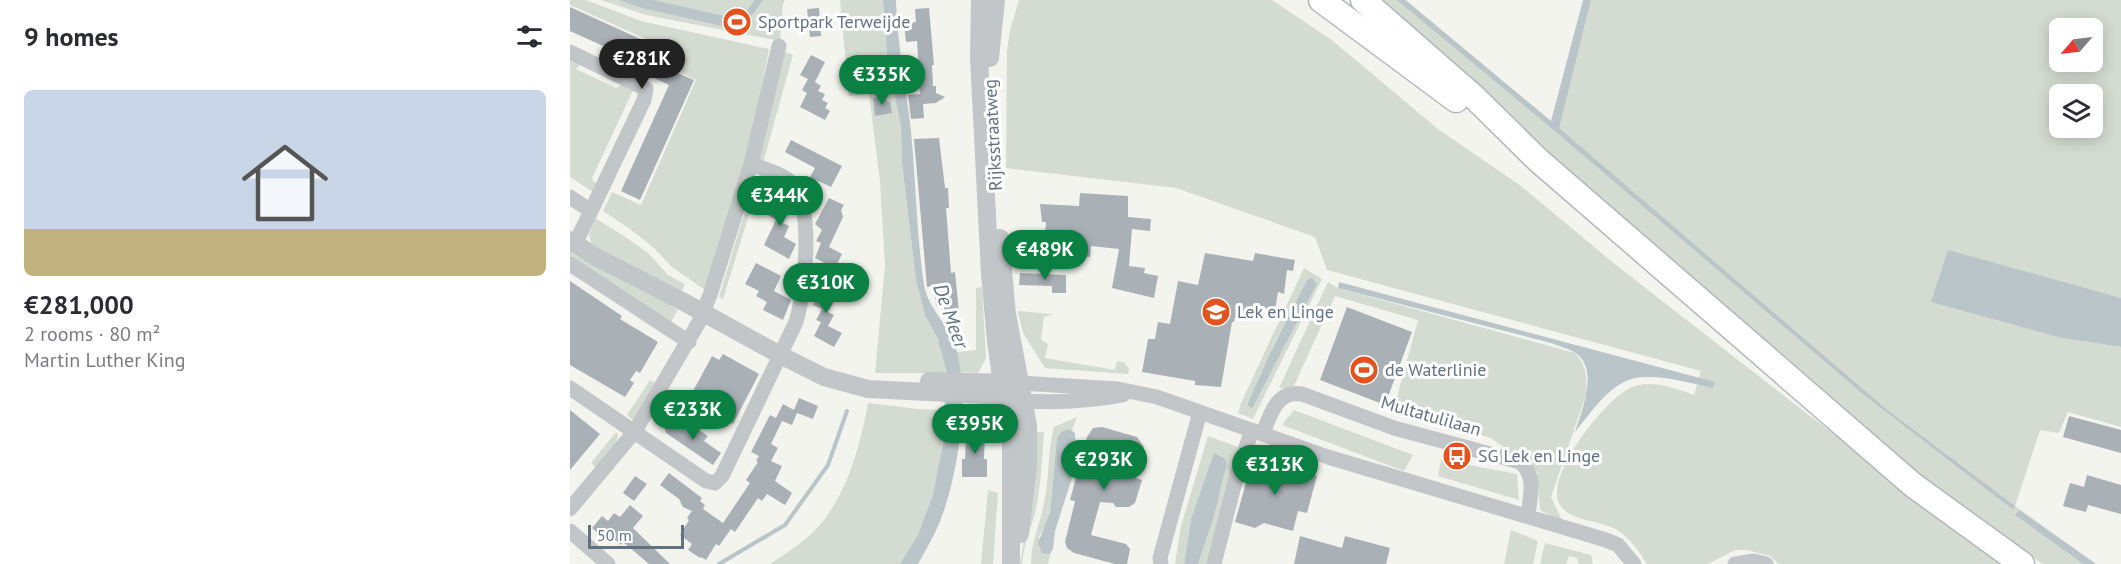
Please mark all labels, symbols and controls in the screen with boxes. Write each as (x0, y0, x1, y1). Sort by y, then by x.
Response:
sports icon: Sportpark Terweijde (721, 6, 753, 38)
place label: Sportpark Terweijde (758, 10, 910, 33)
north arrow (2049, 18, 2103, 72)
map controls (2049, 18, 2103, 138)
text: 9 homes (24, 20, 119, 53)
icon: filters (513, 20, 546, 53)
pin: €281K (600, 39, 684, 90)
text: €281K (613, 45, 671, 71)
pin: €335K (840, 55, 924, 106)
text: €335K (853, 61, 911, 87)
street label: Rijksstraatweg (978, 79, 1007, 192)
button: layers (2049, 84, 2103, 138)
icon: home (231, 129, 339, 237)
pin: €344K (738, 176, 822, 227)
text: €344K (751, 182, 809, 208)
pin: €489K (1003, 230, 1087, 281)
text: €489K (1016, 236, 1074, 262)
pin: €310K (784, 263, 868, 314)
text: €310K (797, 269, 855, 295)
water label: De Meer (927, 280, 975, 353)
text: €281,000 (24, 288, 134, 321)
school or university icon: Lek en Linge (1200, 296, 1232, 328)
place label: Lek en Linge (1237, 300, 1334, 323)
text: 2 rooms · 80 m² (24, 321, 160, 347)
text: Martin Luther King (24, 347, 186, 373)
sports icon: de Waterlinie (1348, 354, 1380, 386)
place label: de Waterlinie (1385, 358, 1486, 381)
pin: €233K (651, 390, 735, 441)
street label: Multatulilaan (1378, 390, 1484, 441)
text: €233K (664, 396, 722, 422)
pin: €395K (933, 404, 1017, 455)
text: €395K (946, 410, 1004, 436)
pin: €293K (1062, 440, 1146, 491)
bus stop icon: SG Lek en Linge (1441, 440, 1473, 472)
place label: SG Lek en Linge (1478, 444, 1600, 467)
pin: €313K (1233, 445, 1317, 496)
text: €293K (1075, 446, 1133, 472)
text: €313K (1246, 451, 1304, 477)
scale bar (588, 522, 684, 550)
text: 50 m (597, 525, 632, 545)

